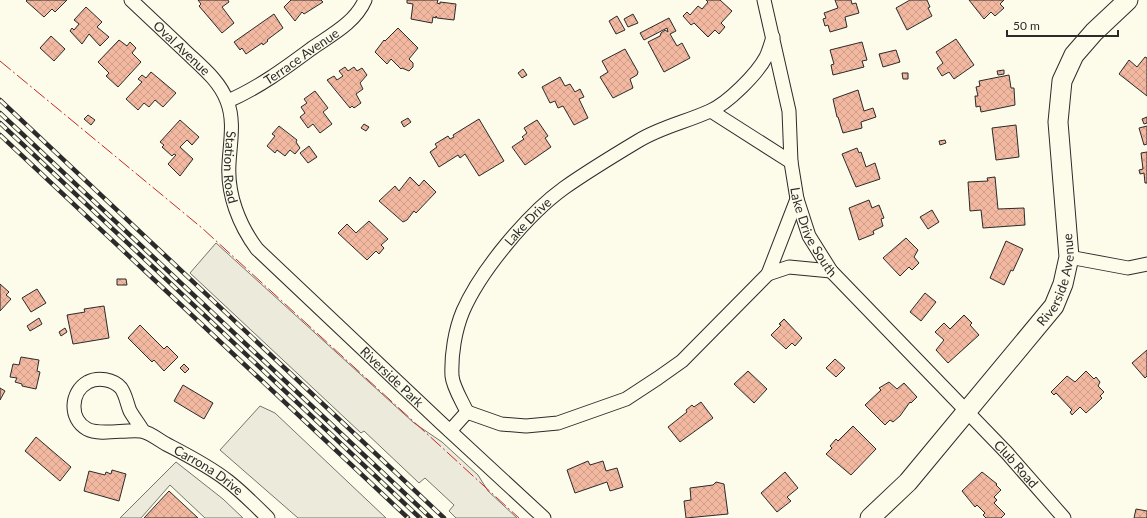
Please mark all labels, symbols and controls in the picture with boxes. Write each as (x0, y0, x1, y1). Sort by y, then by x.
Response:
scale bar (1007, 12, 1118, 38)
street label: Oval Avenue (150, 17, 214, 79)
text: 50 m (1013, 18, 1040, 33)
street label: Terrace Avenue (261, 25, 342, 88)
street label: Station Road (221, 131, 241, 205)
street label: Lake Drive South (787, 186, 840, 280)
street label: Lake Drive (501, 194, 554, 249)
street label: Riverside Avenue (1033, 233, 1077, 329)
street label: Riverside Park (357, 343, 427, 411)
street label: Club Road (991, 437, 1042, 491)
street label: Carrona Drive (171, 442, 247, 499)

